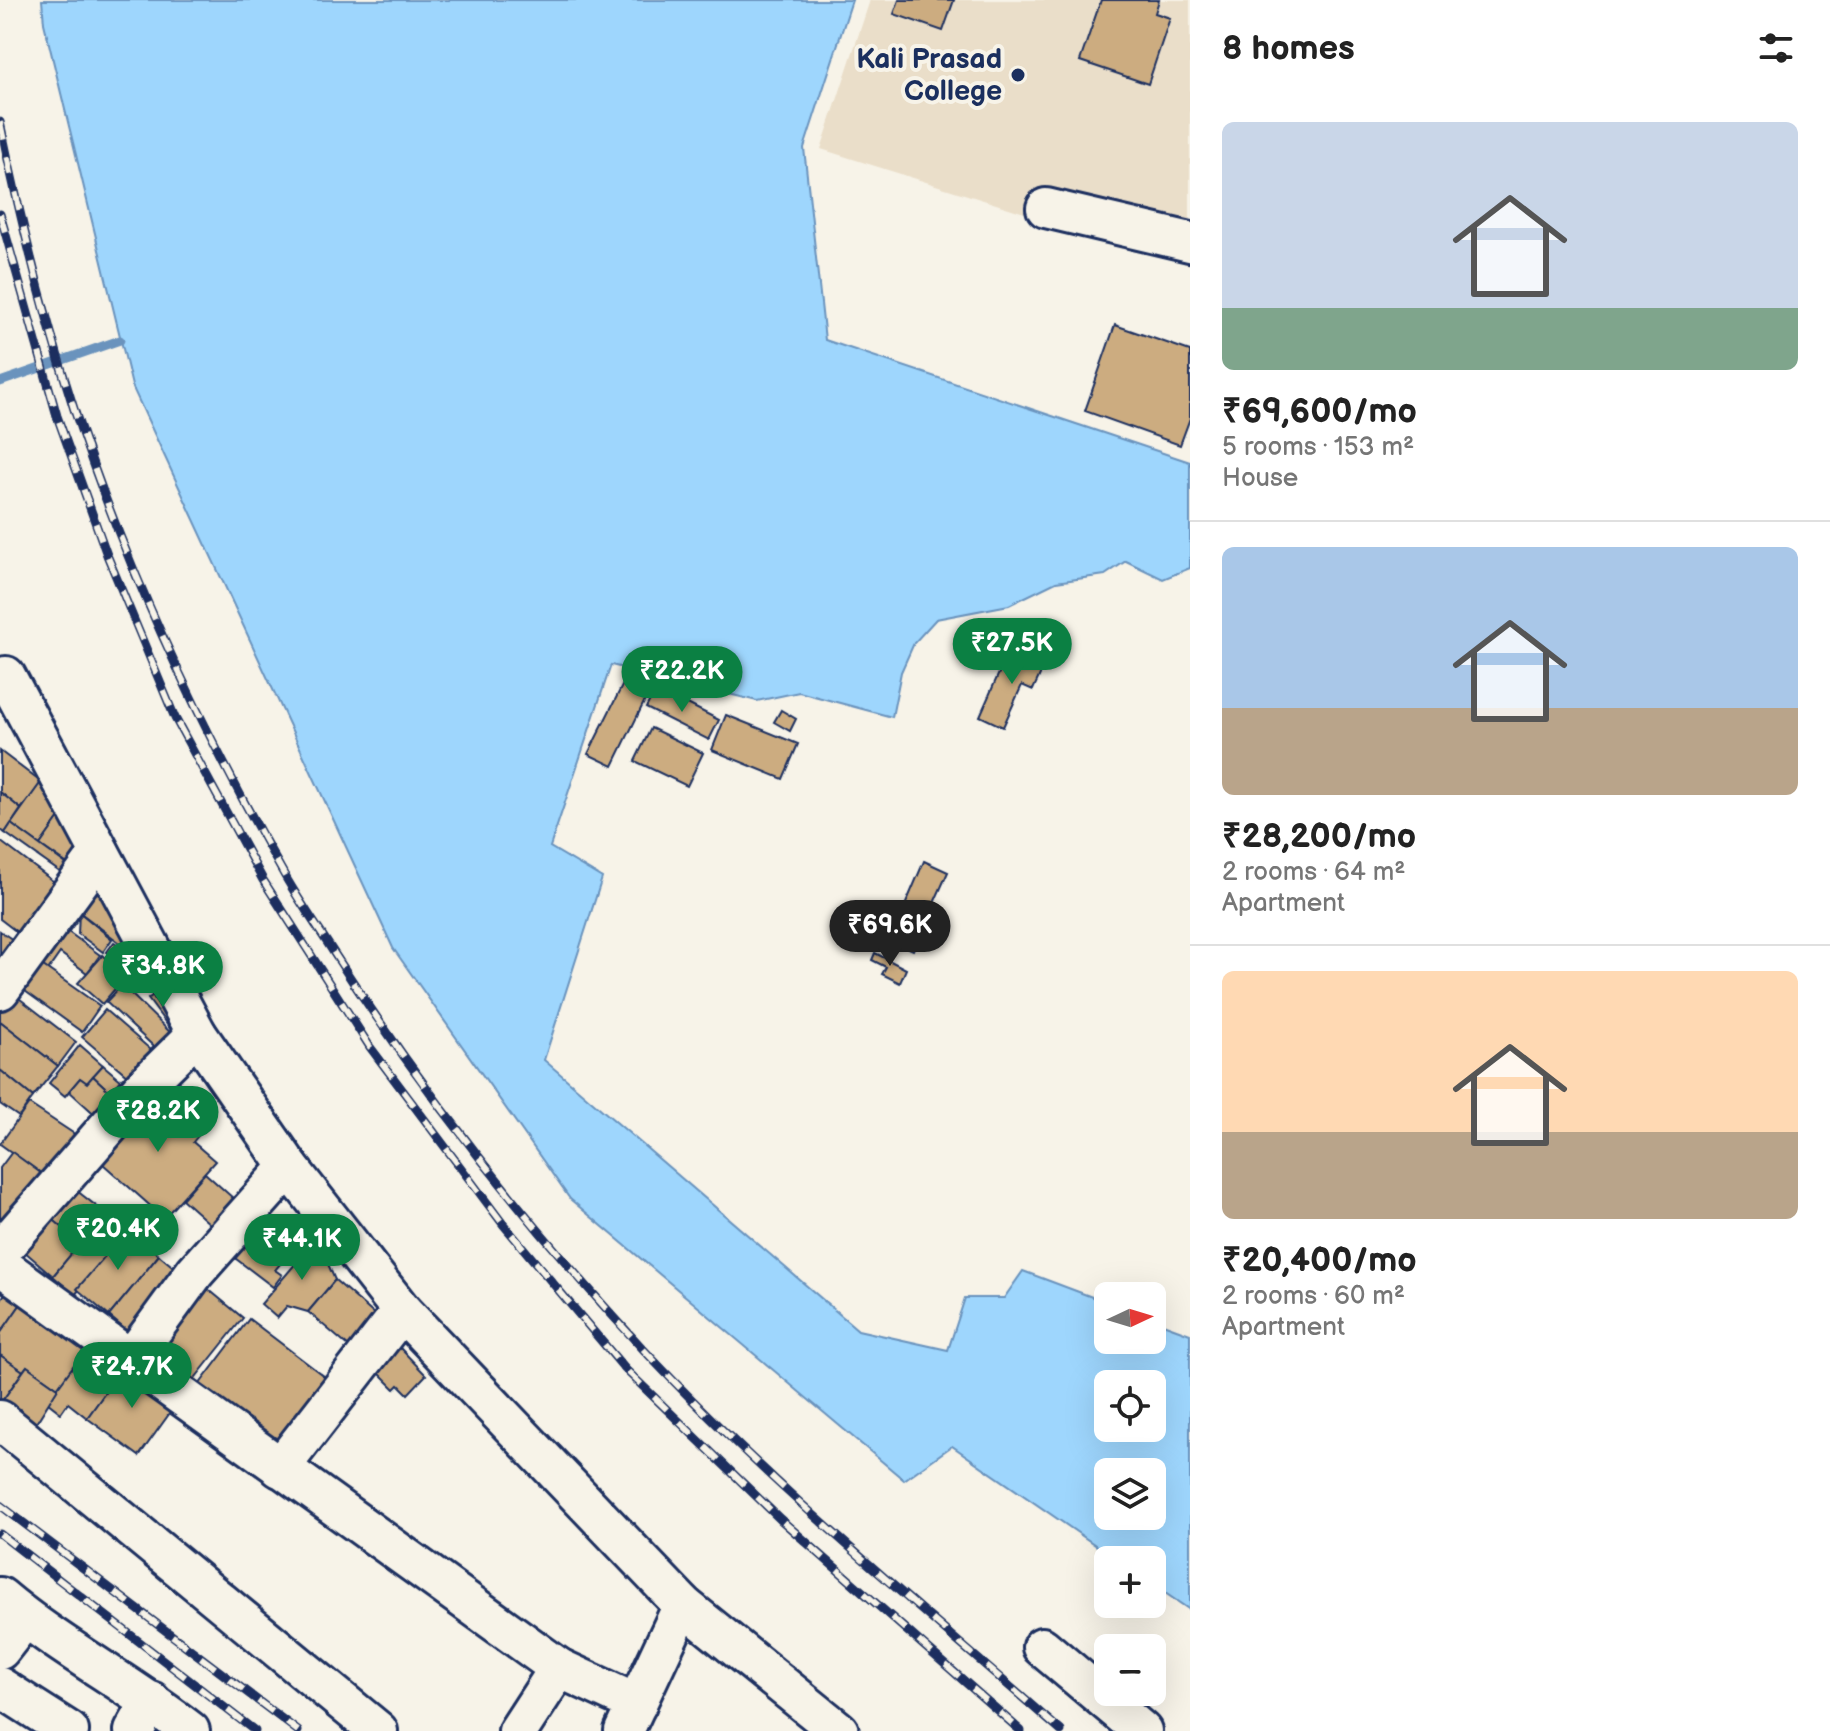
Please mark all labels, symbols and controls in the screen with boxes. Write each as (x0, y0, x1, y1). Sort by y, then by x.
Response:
icon: filters (1754, 26, 1798, 70)
text: 8 homes (1222, 28, 1355, 69)
place label: Kali Prasad College (856, 43, 1002, 108)
marker: Kali Prasad College (1009, 66, 1027, 84)
icon: home (1438, 174, 1582, 318)
text: ₹69,600/mo (1222, 391, 1417, 432)
text: 5 rooms · 153 m² (1222, 432, 1414, 463)
text: House (1222, 463, 1298, 494)
icon: home (1438, 599, 1582, 743)
pin: ₹27.5K (947, 618, 1077, 686)
text: ₹27.5K (971, 628, 1053, 659)
pin: ₹22.2K (617, 646, 747, 714)
text: ₹22.2K (640, 656, 725, 687)
text: ₹28,200/mo (1222, 816, 1416, 857)
text: 2 rooms · 64 m² (1222, 857, 1406, 888)
text: Apartment (1222, 888, 1345, 919)
pin: ₹69.6K (825, 900, 955, 968)
text: ₹69.6K (847, 910, 933, 941)
pin: ₹34.8K (98, 941, 228, 1009)
text: ₹34.8K (121, 951, 205, 982)
icon: home (1438, 1023, 1582, 1167)
pin: ₹28.2K (93, 1086, 223, 1154)
text: ₹28.2K (115, 1096, 201, 1127)
pin: ₹20.4K (53, 1204, 183, 1272)
text: ₹20.4K (76, 1214, 160, 1245)
pin: ₹44.1K (237, 1214, 367, 1282)
text: ₹44.1K (262, 1224, 342, 1255)
text: ₹20,400/mo (1222, 1240, 1417, 1281)
text: 2 rooms · 60 m² (1222, 1281, 1405, 1312)
north arrow (1094, 1282, 1166, 1354)
map controls (1094, 1282, 1166, 1706)
text: Apartment (1222, 1312, 1345, 1343)
pin: ₹24.7K (67, 1342, 197, 1410)
text: ₹24.7K (91, 1352, 173, 1383)
button: locate (1094, 1370, 1166, 1442)
button: layers (1094, 1458, 1166, 1530)
button: + (1094, 1546, 1166, 1618)
button: − (1094, 1634, 1166, 1706)

